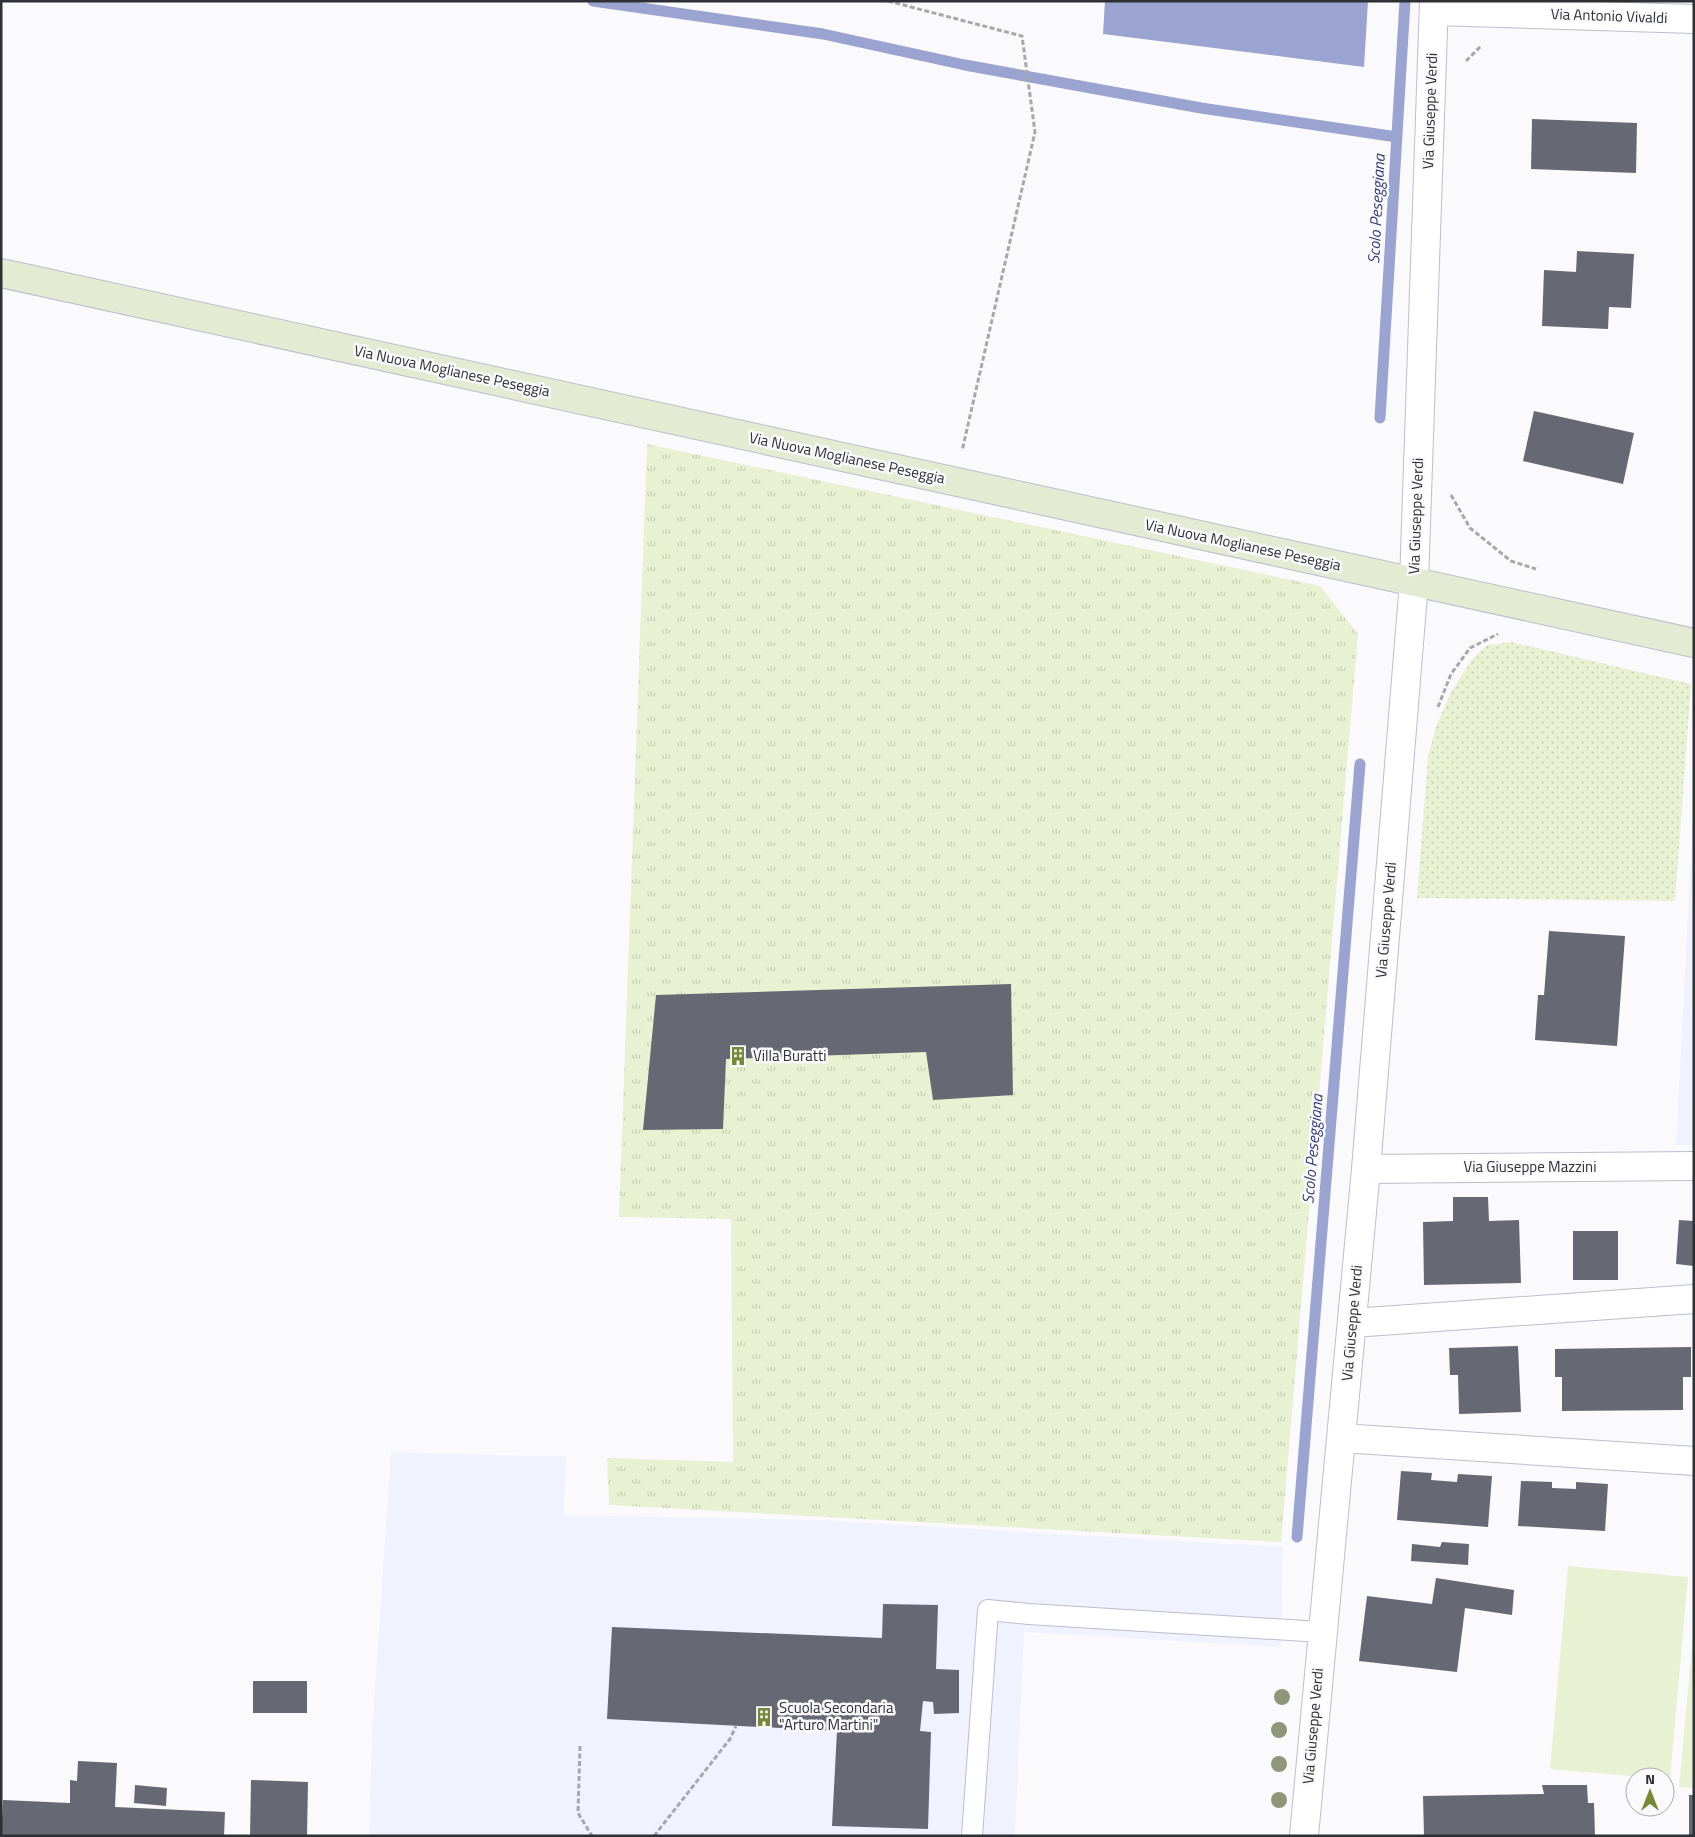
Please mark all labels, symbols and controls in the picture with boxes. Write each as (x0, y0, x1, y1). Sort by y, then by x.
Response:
street label: Via Antonio Vivaldi (1550, 2, 1668, 29)
street label: Via Giuseppe Verdi (1416, 52, 1443, 170)
water label: Scolo Peseggiana (1361, 153, 1391, 264)
street label: Via Nuova Moglianese Peseggia (352, 339, 553, 403)
street label: Via Nuova Moglianese Peseggia (747, 426, 948, 490)
street label: Via Giuseppe Verdi (1402, 457, 1429, 575)
street label: Via Nuova Moglianese Peseggia (1143, 513, 1344, 577)
street label: Via Giuseppe Verdi (1369, 861, 1402, 979)
place label: Villa Buratti (753, 1044, 827, 1067)
building icon: Villa Buratti (727, 1045, 749, 1067)
water label: Scolo Peseggiana (1295, 1092, 1329, 1205)
street label: Via Giuseppe Mazzini (1464, 1155, 1596, 1178)
street label: Via Giuseppe Verdi (1335, 1264, 1368, 1382)
street label: Via Giuseppe Verdi (1296, 1667, 1329, 1785)
place label: Scuola Secondaria "Arturo Martini" (779, 1696, 894, 1736)
building icon: Scuola Secondaria "Arturo Martini" (753, 1706, 775, 1728)
north arrow (1625, 1767, 1675, 1817)
text: N (1645, 1768, 1655, 1789)

